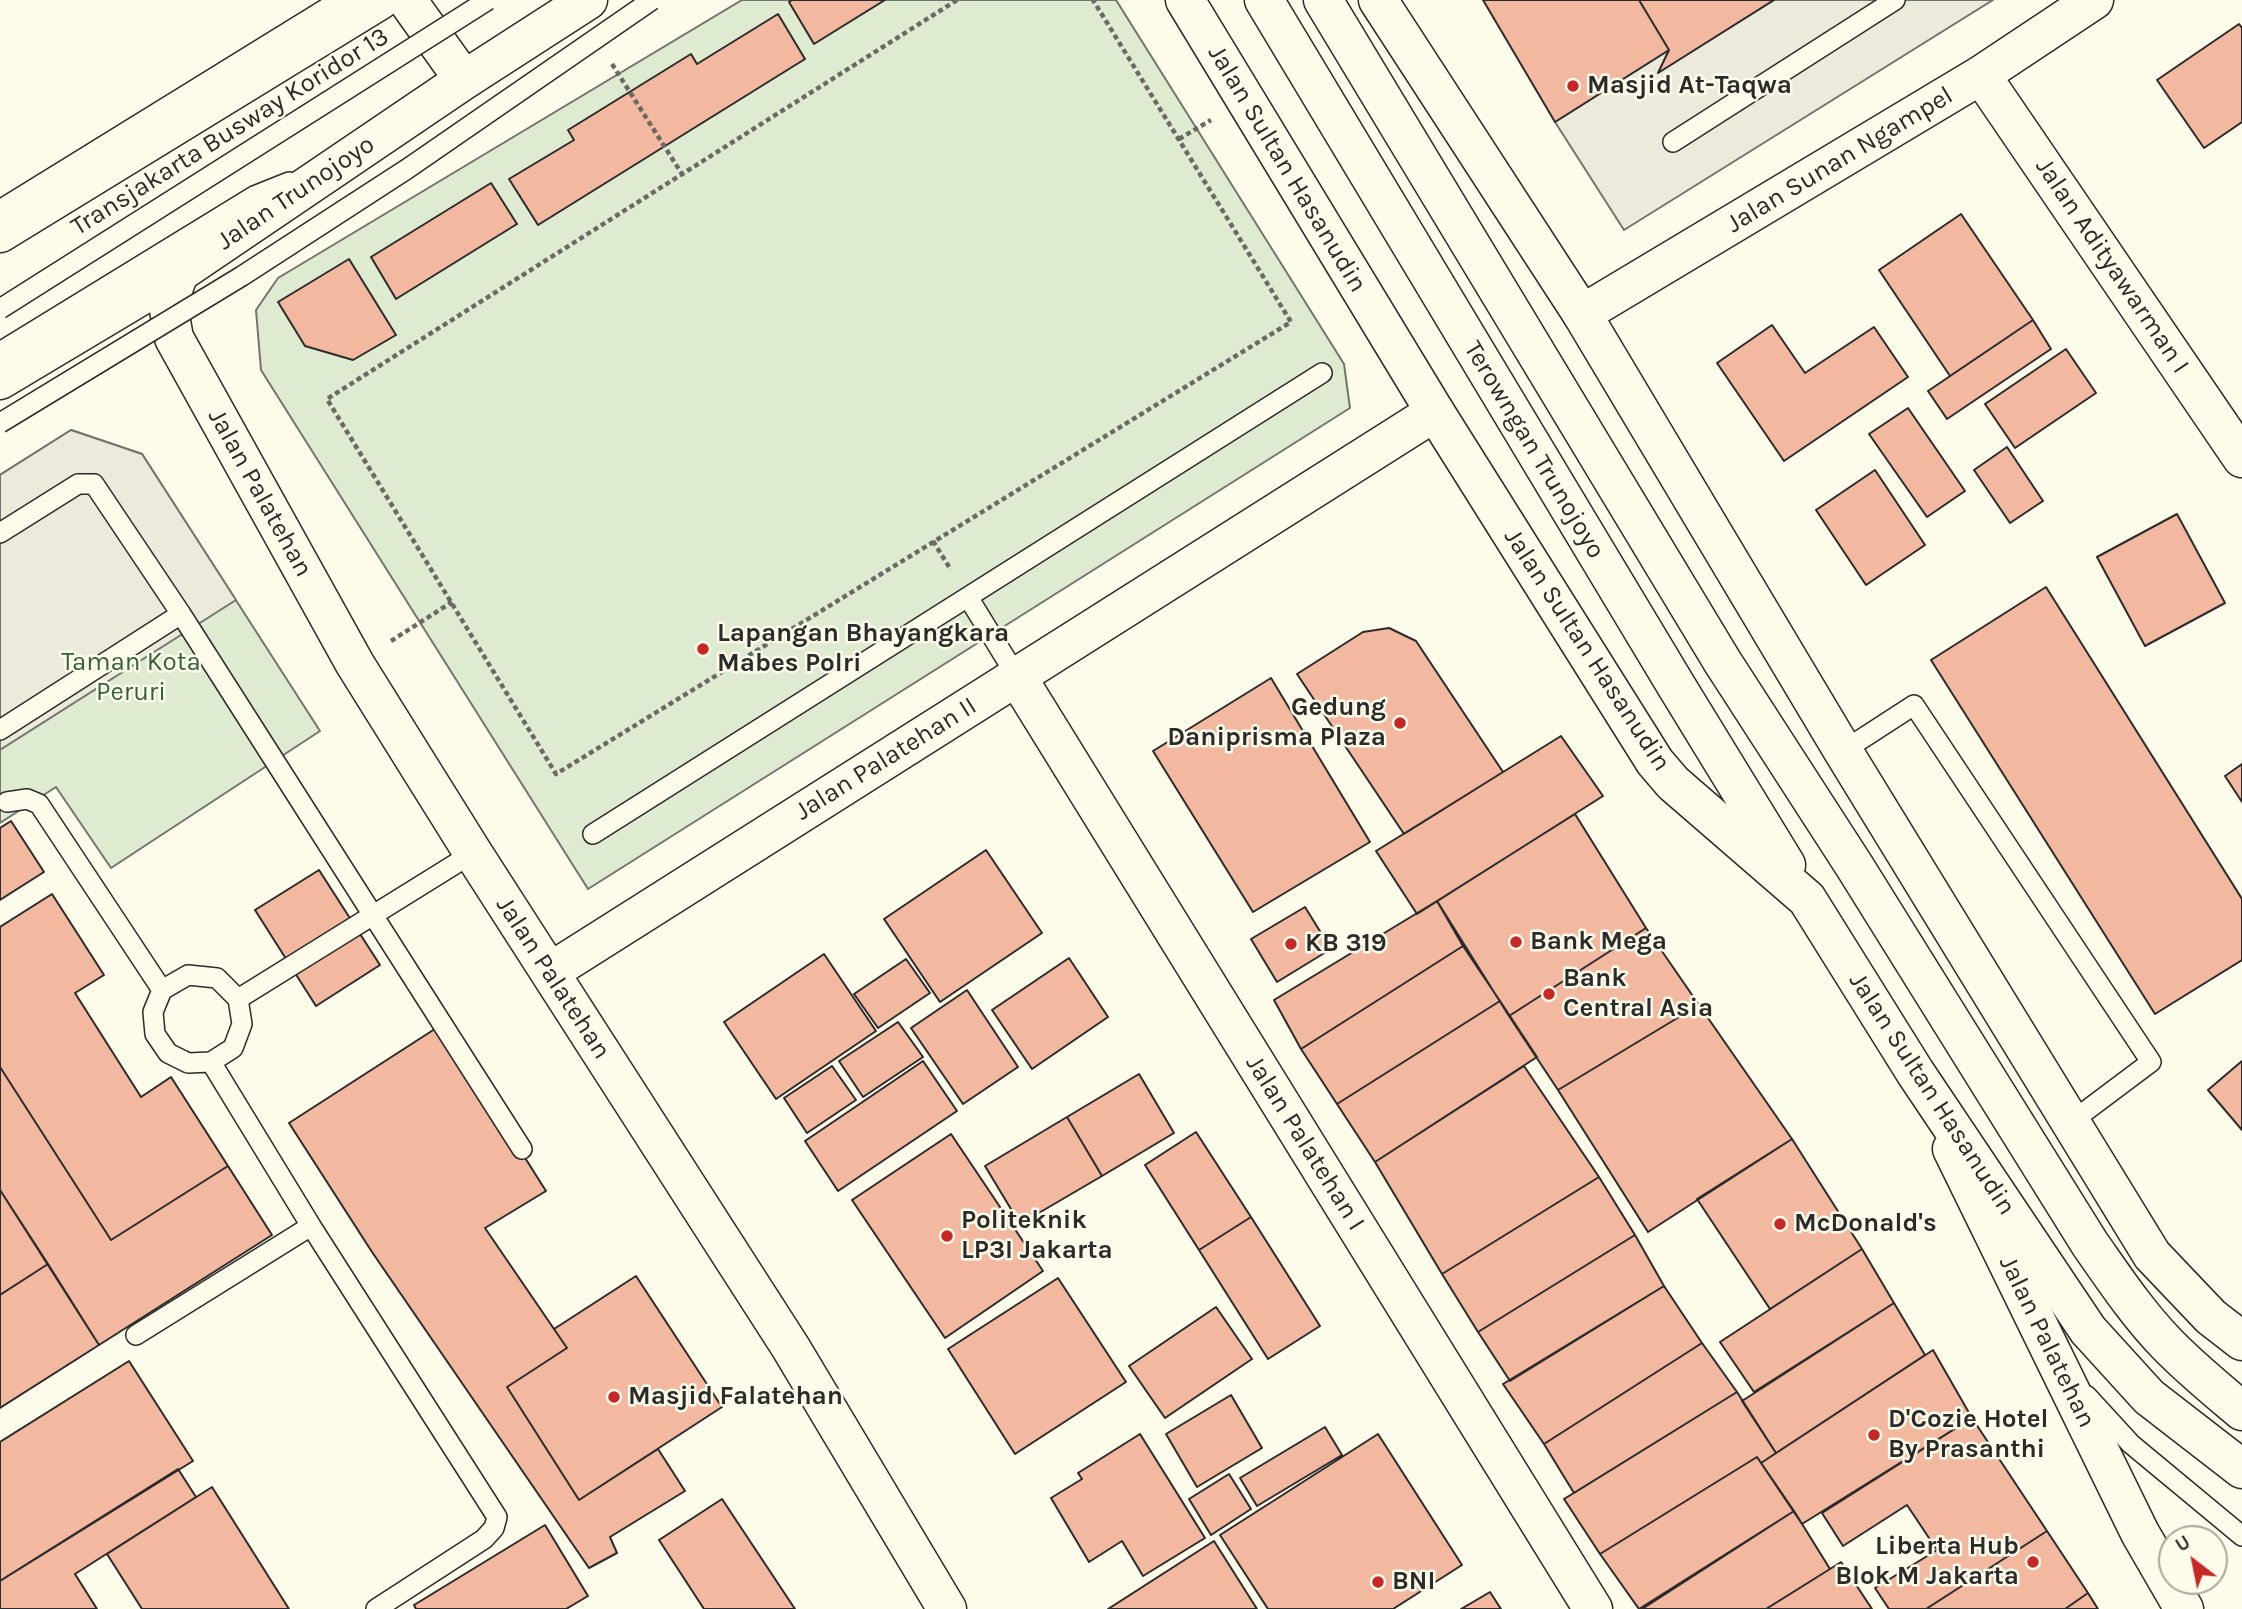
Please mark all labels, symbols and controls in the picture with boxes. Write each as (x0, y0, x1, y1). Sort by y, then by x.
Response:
street label: Transjakarta Busway Koridor 13 (65, 21, 395, 243)
street label: Jalan Sultan Hasanudin (1201, 40, 1373, 298)
place label: Masjid At-Taqwa (1587, 70, 1792, 102)
marker: Masjid At-Taqwa (1565, 78, 1581, 94)
street label: Jalan Sunan Ngampel (1721, 80, 1959, 240)
street label: Jalan Trunojoyo (211, 129, 381, 257)
street label: Jalan Adityawarman I (2028, 152, 2196, 380)
street label: Terowngan Trunojoyo (1457, 336, 1611, 564)
street label: Jalan Palatehan (201, 403, 319, 583)
street label: Jalan Sultan Hasanudin (1497, 523, 1677, 777)
place label: Lapangan Bhayangkara Mabes Polri (717, 618, 1009, 680)
marker: Lapangan Bhayangkara Mabes Polri (695, 641, 711, 657)
park label: Taman Kota Peruri (61, 647, 201, 708)
street label: Jalan Palatehan II (789, 691, 983, 827)
place label: Gedung Daniprisma Plaza (1167, 692, 1386, 754)
marker: Gedung Daniprisma Plaza (1392, 715, 1408, 731)
street label: Jalan Palatehan (489, 891, 617, 1065)
place label: Bank Mega (1530, 926, 1667, 958)
place label: KB 319 (1305, 928, 1387, 960)
marker: Bank Mega (1508, 934, 1524, 950)
marker: KB 319 (1283, 936, 1299, 952)
place label: Bank Central Asia (1563, 963, 1713, 1024)
street label: Jalan Sultan Hasanudin (1842, 967, 2022, 1221)
marker: Bank Central Asia (1541, 986, 1557, 1002)
street label: Jalan Palatehan I (1239, 1050, 1371, 1236)
place label: Politeknik LP3I Jakarta (961, 1205, 1113, 1266)
place label: McDonald's (1794, 1208, 1937, 1240)
marker: McDonald's (1772, 1216, 1788, 1232)
marker: Politeknik LP3I Jakarta (939, 1228, 955, 1244)
street label: Jalan Palatehan (1992, 1251, 2102, 1433)
place label: Masjid Falatehan (628, 1381, 843, 1413)
marker: Masjid Falatehan (606, 1389, 622, 1405)
place label: D'Cozie Hotel By Prasanthi (1888, 1404, 2048, 1466)
marker: D'Cozie Hotel By Prasanthi (1866, 1427, 1882, 1443)
north arrow (2158, 1525, 2228, 1595)
place label: Liberta Hub Blok M Jakarta (1835, 1531, 2019, 1592)
text: U (2172, 1531, 2194, 1557)
marker: Liberta Hub Blok M Jakarta (2025, 1554, 2041, 1570)
place label: BNI (1392, 1566, 1435, 1598)
marker: BNI (1370, 1574, 1386, 1590)

